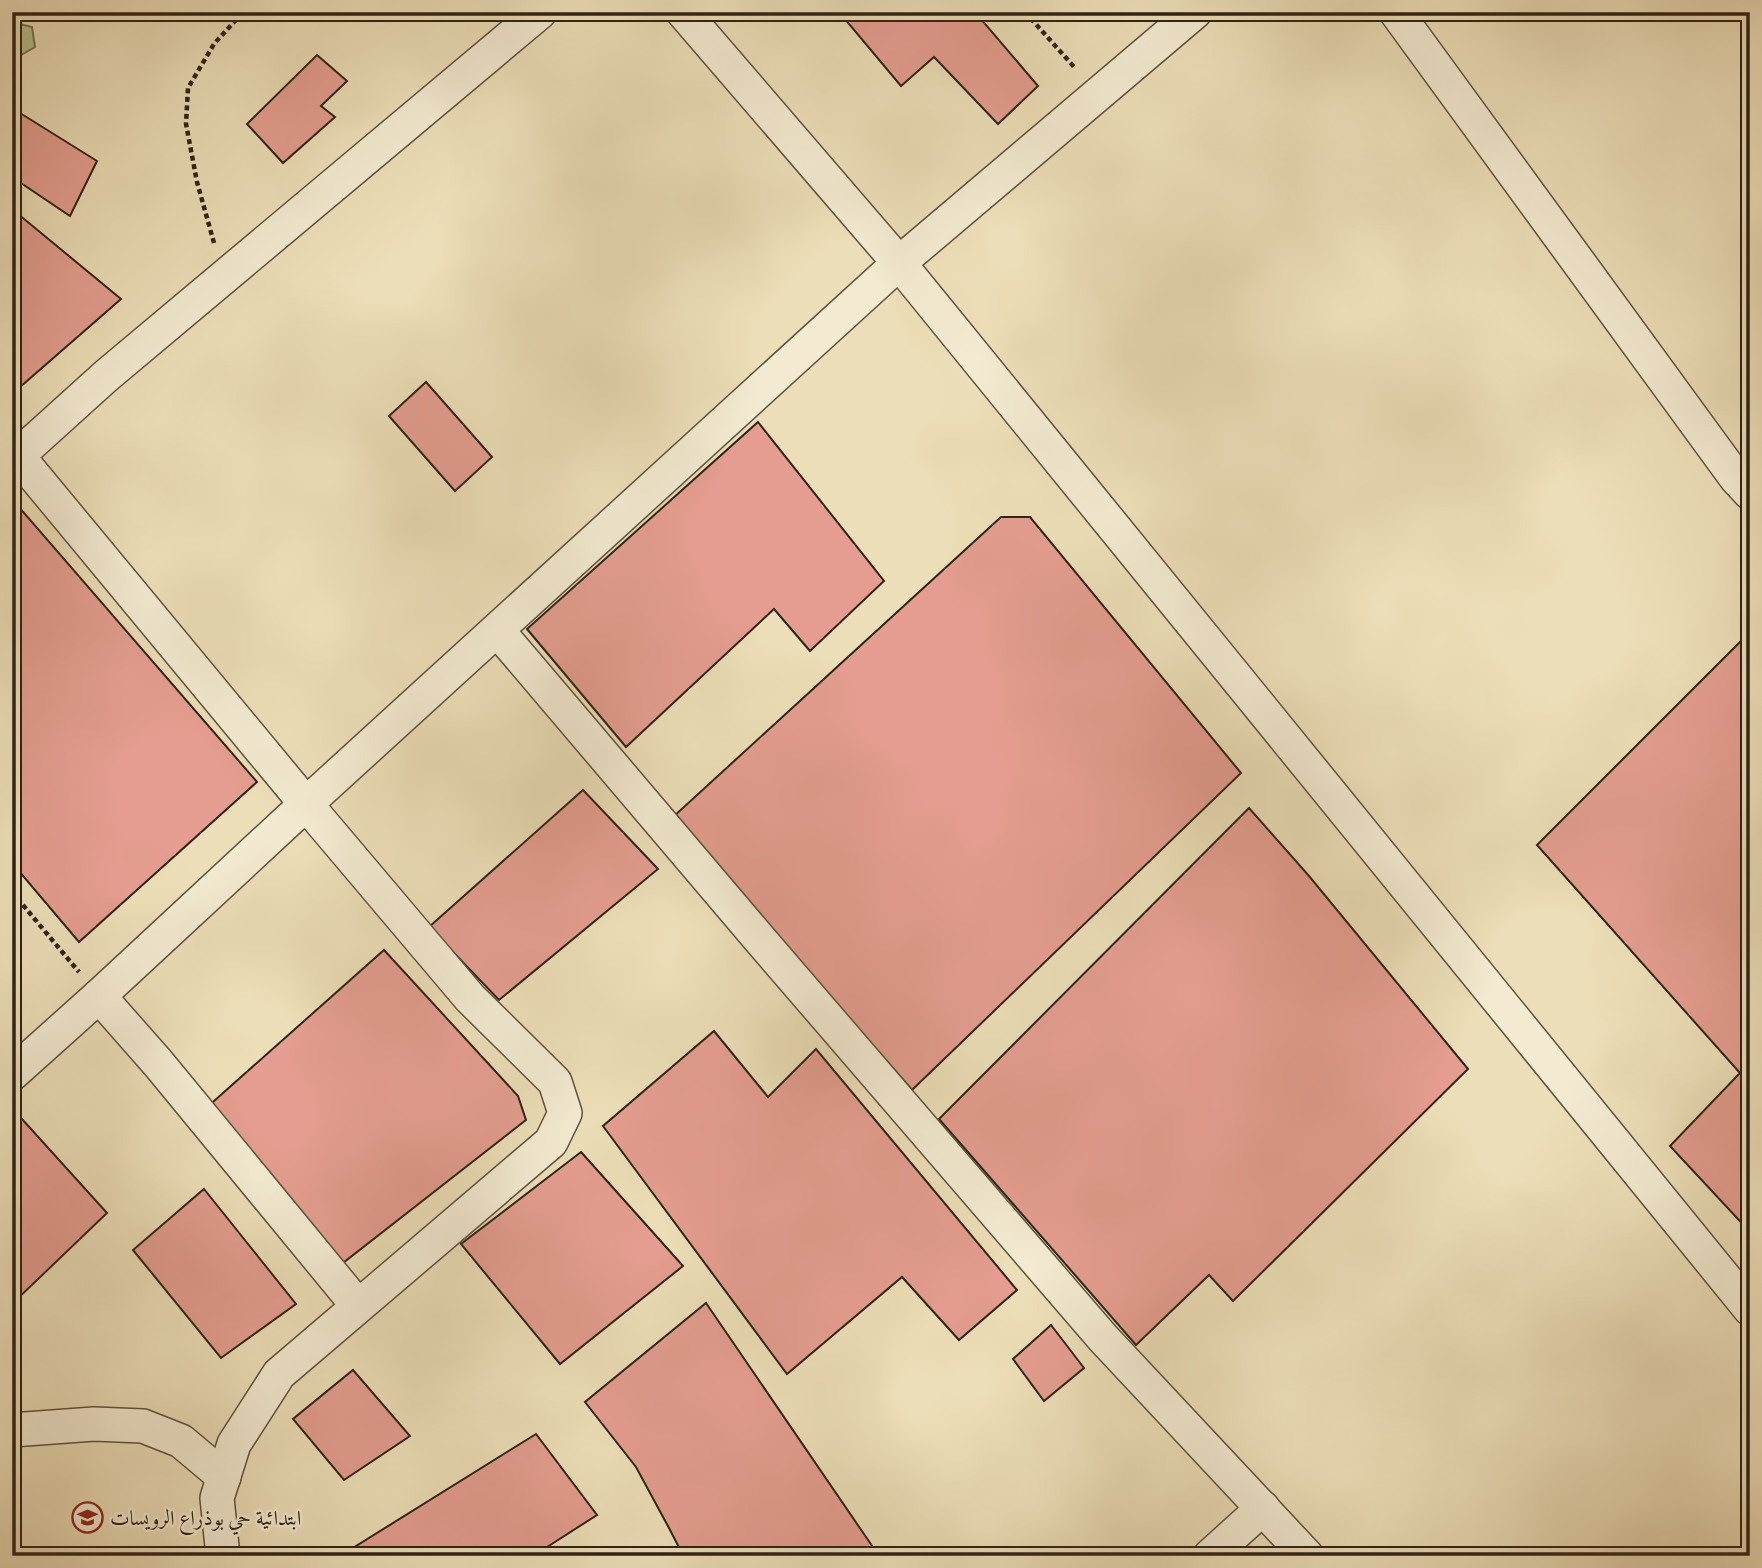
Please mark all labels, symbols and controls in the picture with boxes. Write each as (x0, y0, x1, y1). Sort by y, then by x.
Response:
school or university icon: ابتدائية حي بوذراع الرويسات (70, 1501, 104, 1535)
place label: ابتدائية حي بوذراع الرويسات (110, 1505, 301, 1536)

